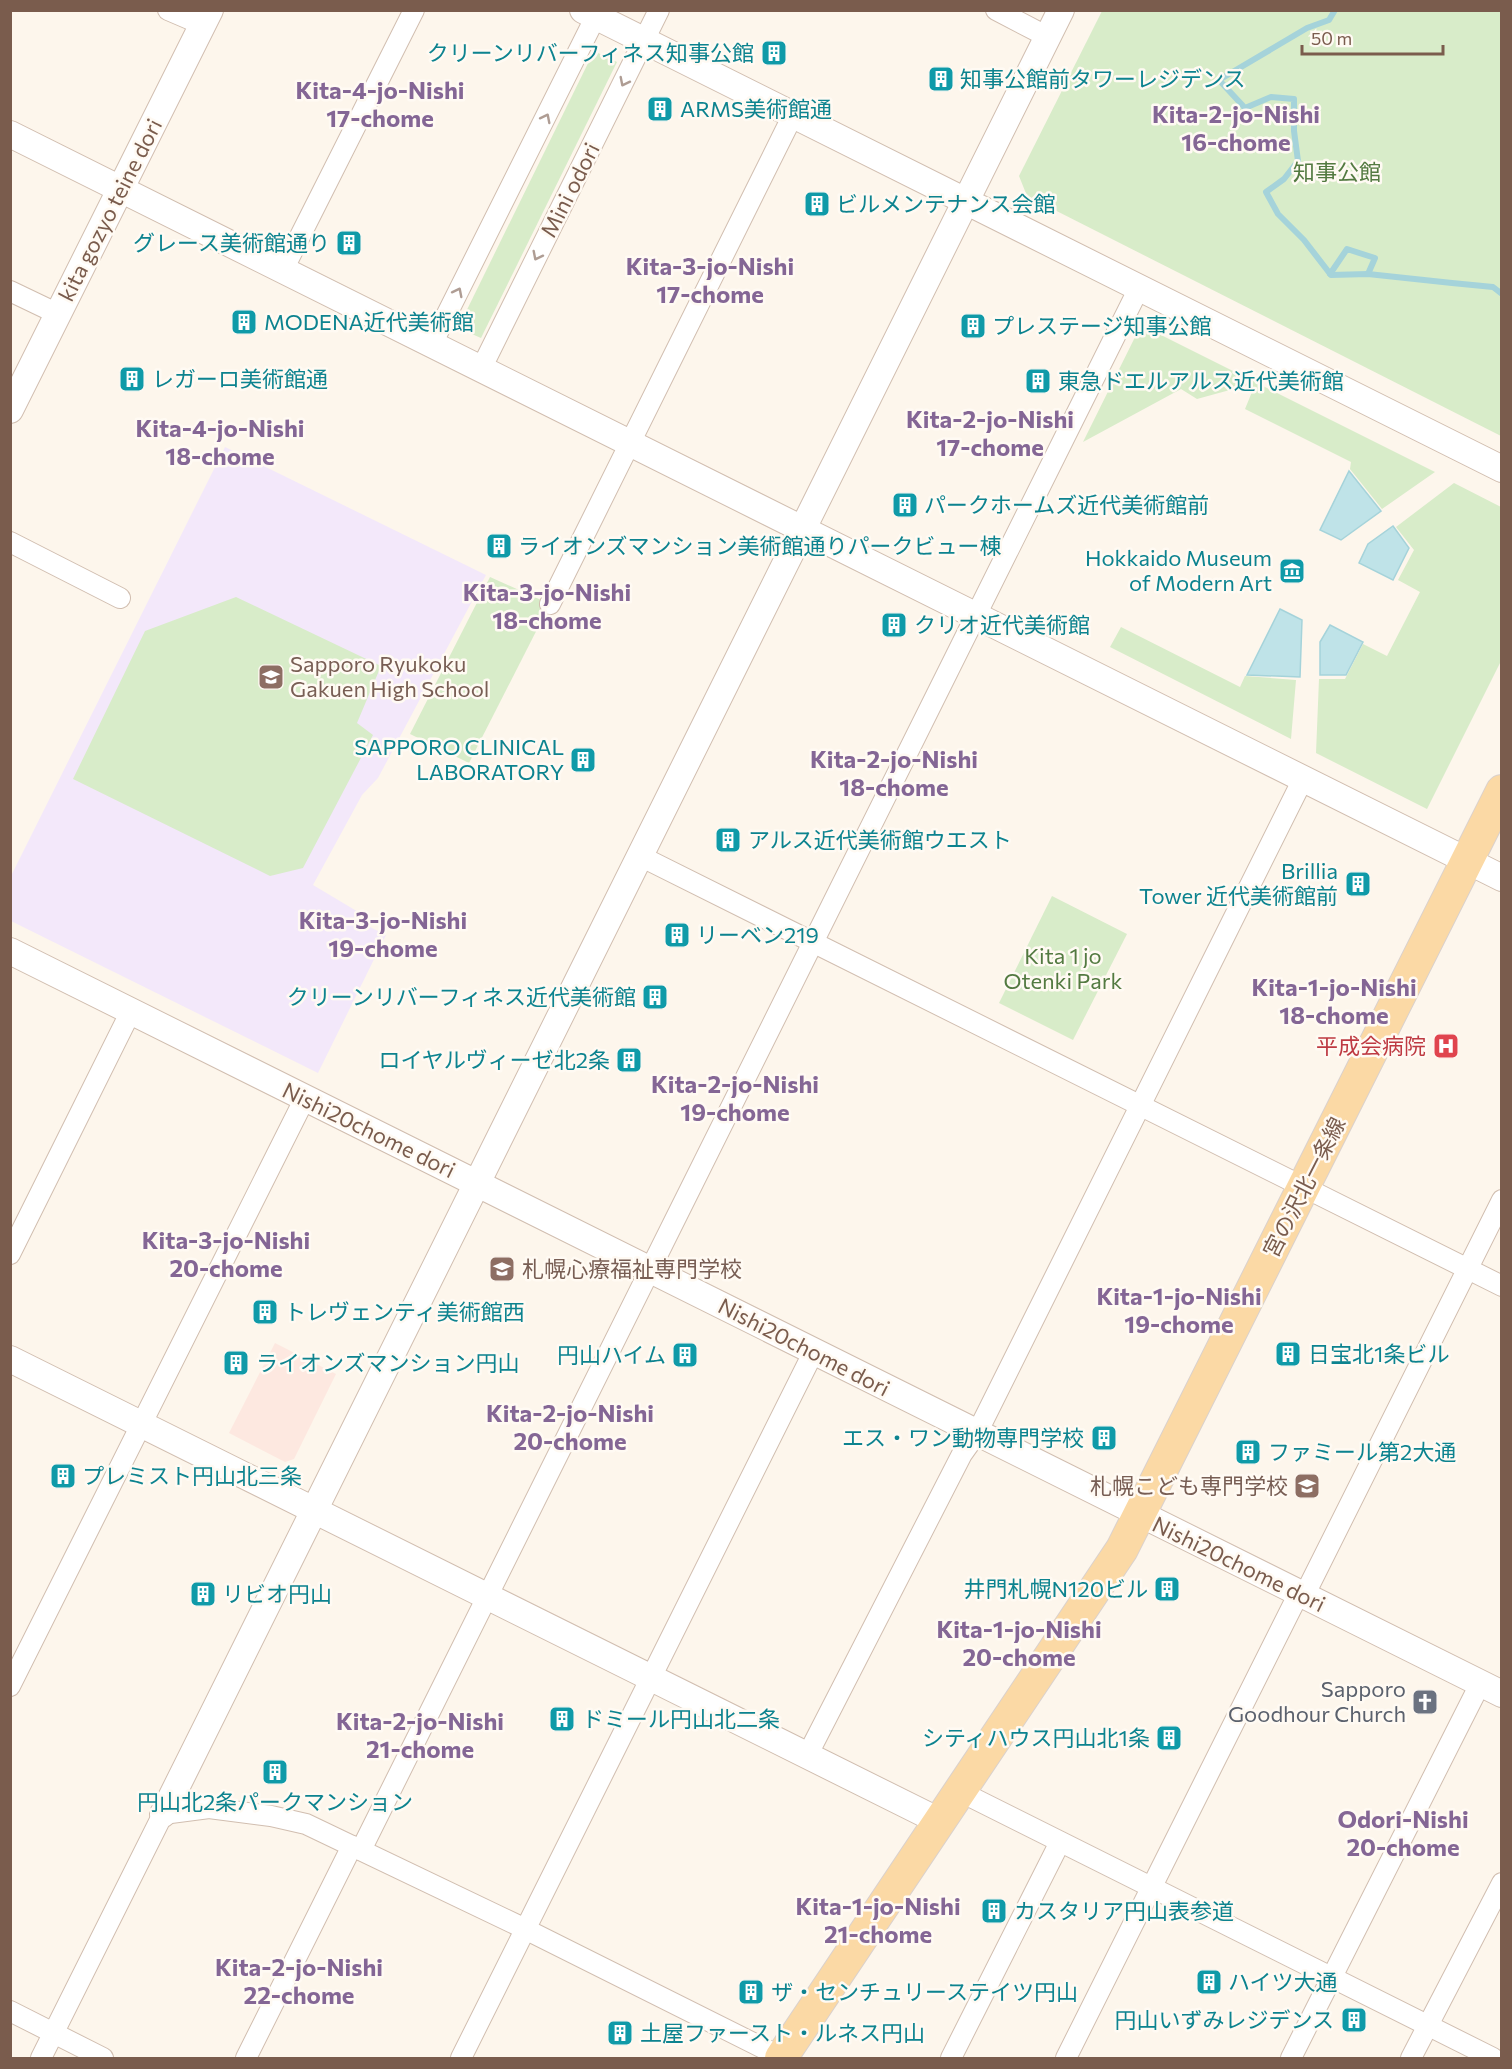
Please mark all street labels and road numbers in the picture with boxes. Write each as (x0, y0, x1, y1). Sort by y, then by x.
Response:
street label: kita gozyo teine dori (52, 114, 167, 306)
street label: Mini odori (534, 138, 605, 242)
street label: Nishi20chome dori (278, 1076, 460, 1183)
street label: 宮の沢北一条線 (1257, 1112, 1351, 1262)
street label: Nishi20chome dori (714, 1292, 895, 1401)
street label: Nishi20chome dori (1148, 1510, 1330, 1617)

